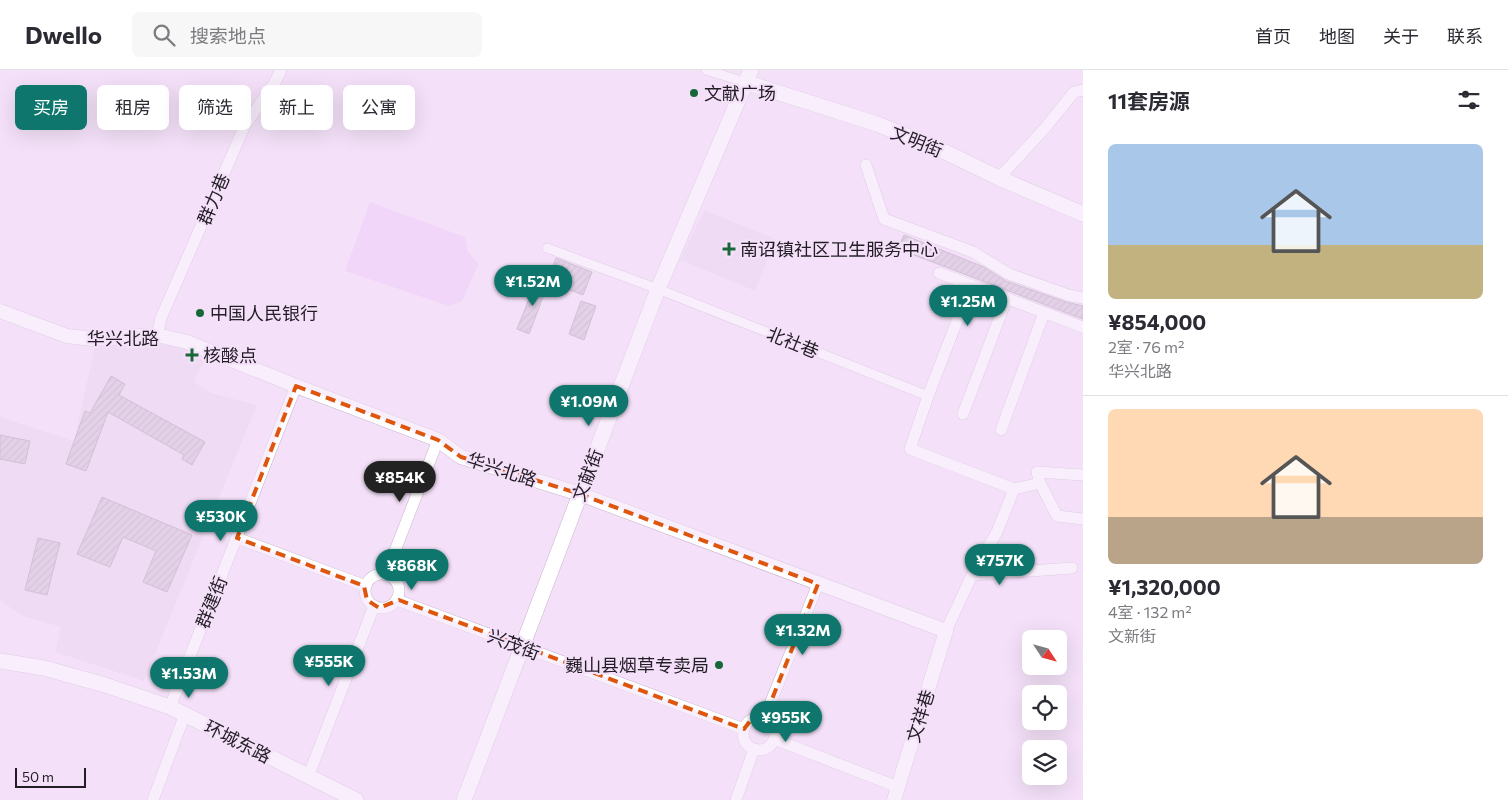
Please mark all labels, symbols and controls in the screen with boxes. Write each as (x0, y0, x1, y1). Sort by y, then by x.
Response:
search box (132, 12, 482, 57)
text: Dwello (25, 20, 102, 49)
icon: search (150, 21, 178, 49)
text: 搜索地点 (190, 24, 266, 47)
text: 首页 (1255, 25, 1291, 47)
text: 地图 (1319, 25, 1355, 47)
text: 关于 (1383, 25, 1419, 47)
text: 联系 (1447, 25, 1483, 47)
place label: 文献广场 (704, 82, 776, 104)
chip: 买房 (15, 85, 87, 130)
chip: 租房 (97, 85, 169, 130)
chip: 筛选 (179, 85, 251, 130)
chip: 新上 (261, 85, 333, 130)
chip: 公寓 (343, 85, 415, 130)
icon: filters (1455, 86, 1483, 114)
marker: 文献广场 (688, 87, 700, 99)
text: 11套房源 (1108, 88, 1190, 113)
street label: 文明街 (888, 121, 946, 161)
street label: 群力巷 (192, 170, 234, 228)
icon: home (1251, 176, 1341, 266)
place label: 南诏镇社区卫生服务中心 (740, 238, 938, 260)
marker: 南诏镇社区卫生服务中心 (722, 242, 736, 256)
pin: ¥1.52M (492, 264, 574, 307)
text: ¥1.52M (505, 271, 561, 290)
pin: ¥1.25M (927, 284, 1009, 327)
text: ¥1.25M (940, 291, 996, 310)
place label: 中国人民银行 (210, 302, 318, 324)
marker: 中国人民银行 (194, 307, 206, 319)
text: ¥854,000 (1108, 309, 1206, 334)
street label: 北社巷 (764, 322, 822, 362)
street label: 华兴北路 (87, 327, 159, 349)
text: 2室 · 76 m² (1108, 337, 1184, 356)
place label: 核酸点 (203, 344, 257, 366)
marker: 核酸点 (185, 348, 199, 362)
text: 华兴北路 (1108, 361, 1172, 380)
pin: ¥1.09M (548, 384, 630, 427)
text: ¥1.09M (560, 391, 618, 410)
icon: home (1251, 442, 1341, 532)
street label: 文献街 (567, 446, 607, 504)
street label: 华兴北路 (464, 447, 540, 491)
pin: ¥854K (365, 460, 435, 503)
text: ¥854K (375, 467, 425, 486)
pin: ¥530K (186, 500, 256, 542)
text: ¥530K (196, 506, 246, 525)
pin: ¥757K (965, 544, 1035, 586)
pin: ¥868K (377, 548, 447, 591)
text: ¥757K (976, 550, 1024, 569)
text: ¥868K (386, 555, 438, 574)
street label: 群建街 (191, 573, 231, 631)
text: ¥1,320,000 (1108, 574, 1221, 599)
text: 4室 · 132 m² (1108, 602, 1192, 621)
pin: ¥1.32M (762, 614, 844, 656)
text: ¥1.32M (775, 620, 831, 639)
street label: 兴茂街 (485, 624, 543, 664)
text: 文新街 (1108, 626, 1156, 645)
north arrow (1022, 630, 1068, 675)
map controls (1022, 630, 1067, 785)
pin: ¥555K (294, 644, 364, 687)
text: ¥555K (304, 651, 354, 670)
place label: 巍山县烟草专卖局 (565, 654, 709, 676)
pin: ¥1.53M (148, 656, 230, 699)
marker: 巍山县烟草专卖局 (713, 659, 725, 671)
text: ¥1.53M (161, 663, 217, 682)
button: locate (1022, 685, 1067, 730)
street label: 文祥巷 (902, 687, 938, 745)
pin: ¥955K (751, 700, 821, 743)
text: ¥955K (761, 707, 811, 726)
street label: 环城东路 (201, 715, 275, 767)
button: layers (1022, 740, 1067, 785)
scale bar (15, 765, 86, 788)
text: 50 m (22, 768, 54, 785)

